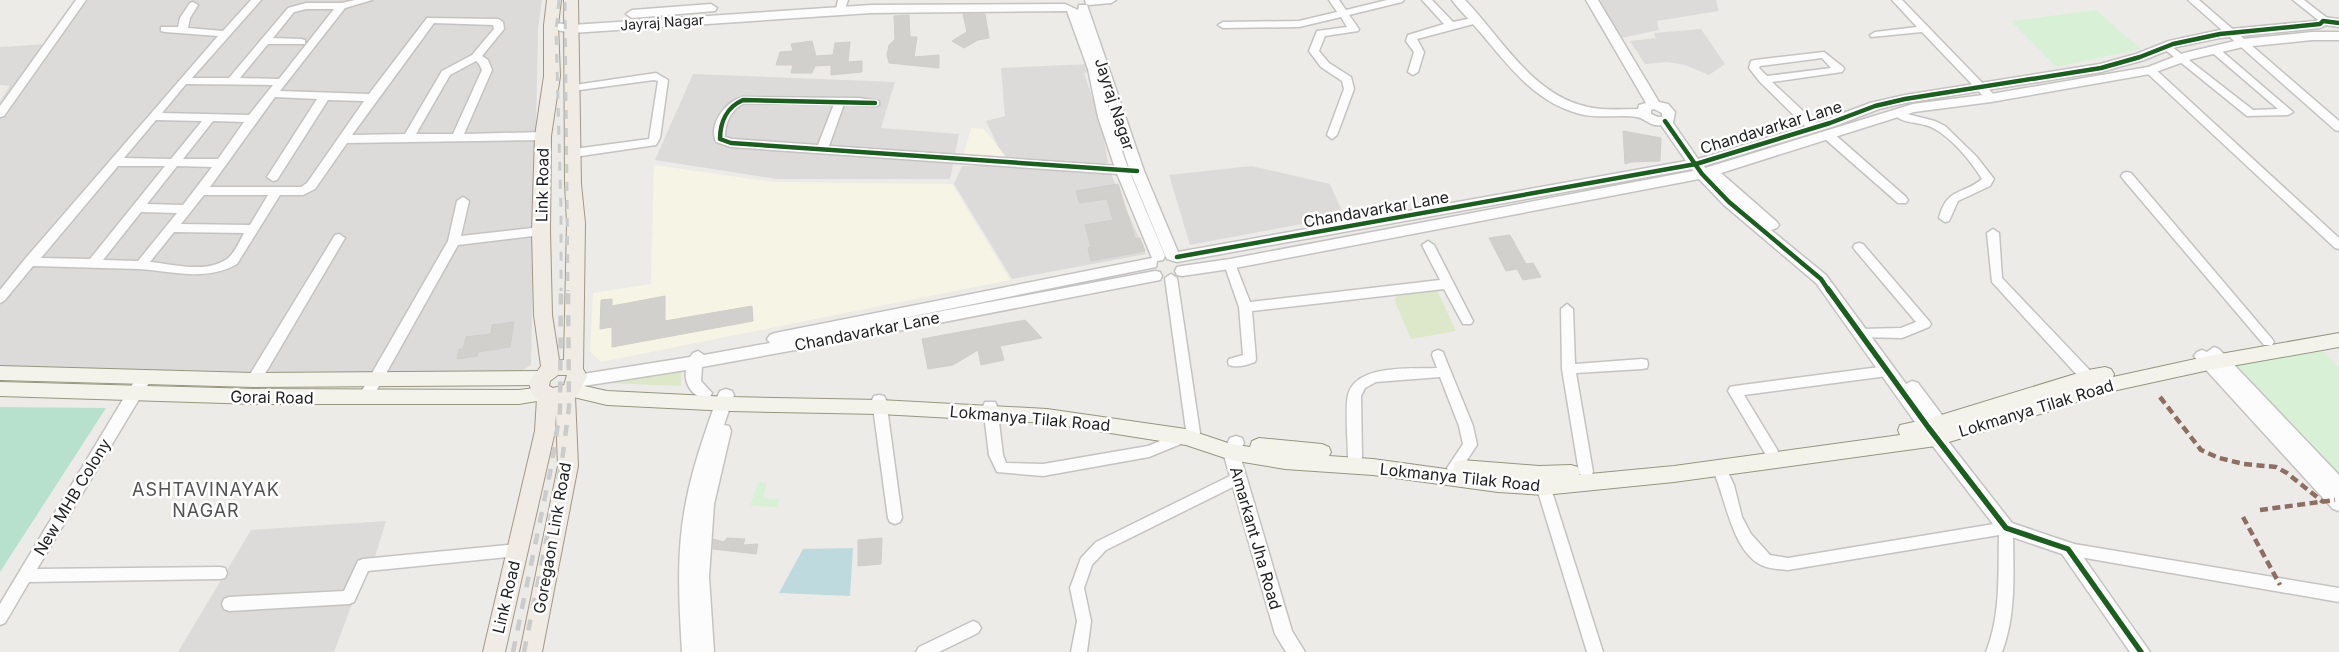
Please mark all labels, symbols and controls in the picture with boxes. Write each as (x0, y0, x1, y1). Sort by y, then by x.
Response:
street label: Jayraj Nagar (619, 11, 705, 33)
street label: Jayraj Nagar (1091, 55, 1139, 153)
street label: Chandavarkar Lane (1698, 96, 1844, 158)
street label: Link Road (531, 148, 553, 222)
street label: Chandavarkar Lane (1302, 186, 1450, 232)
street label: Chandavarkar Lane (793, 307, 941, 355)
street label: Lokmanya Tilak Road (1956, 375, 2116, 441)
street label: Gorai Road (230, 386, 314, 408)
street label: Lokmanya Tilak Road (949, 401, 1111, 435)
street label: New MHB Colony (29, 435, 115, 559)
street label: Lokmanya Tilak Road (1379, 459, 1541, 495)
street label: Goregaon Link Road (529, 461, 575, 615)
street label: Amarkant Jha Road (1226, 464, 1286, 612)
district label: ASHTAVINAYAK NAGAR (132, 479, 280, 521)
street label: Link Road (488, 559, 524, 635)

